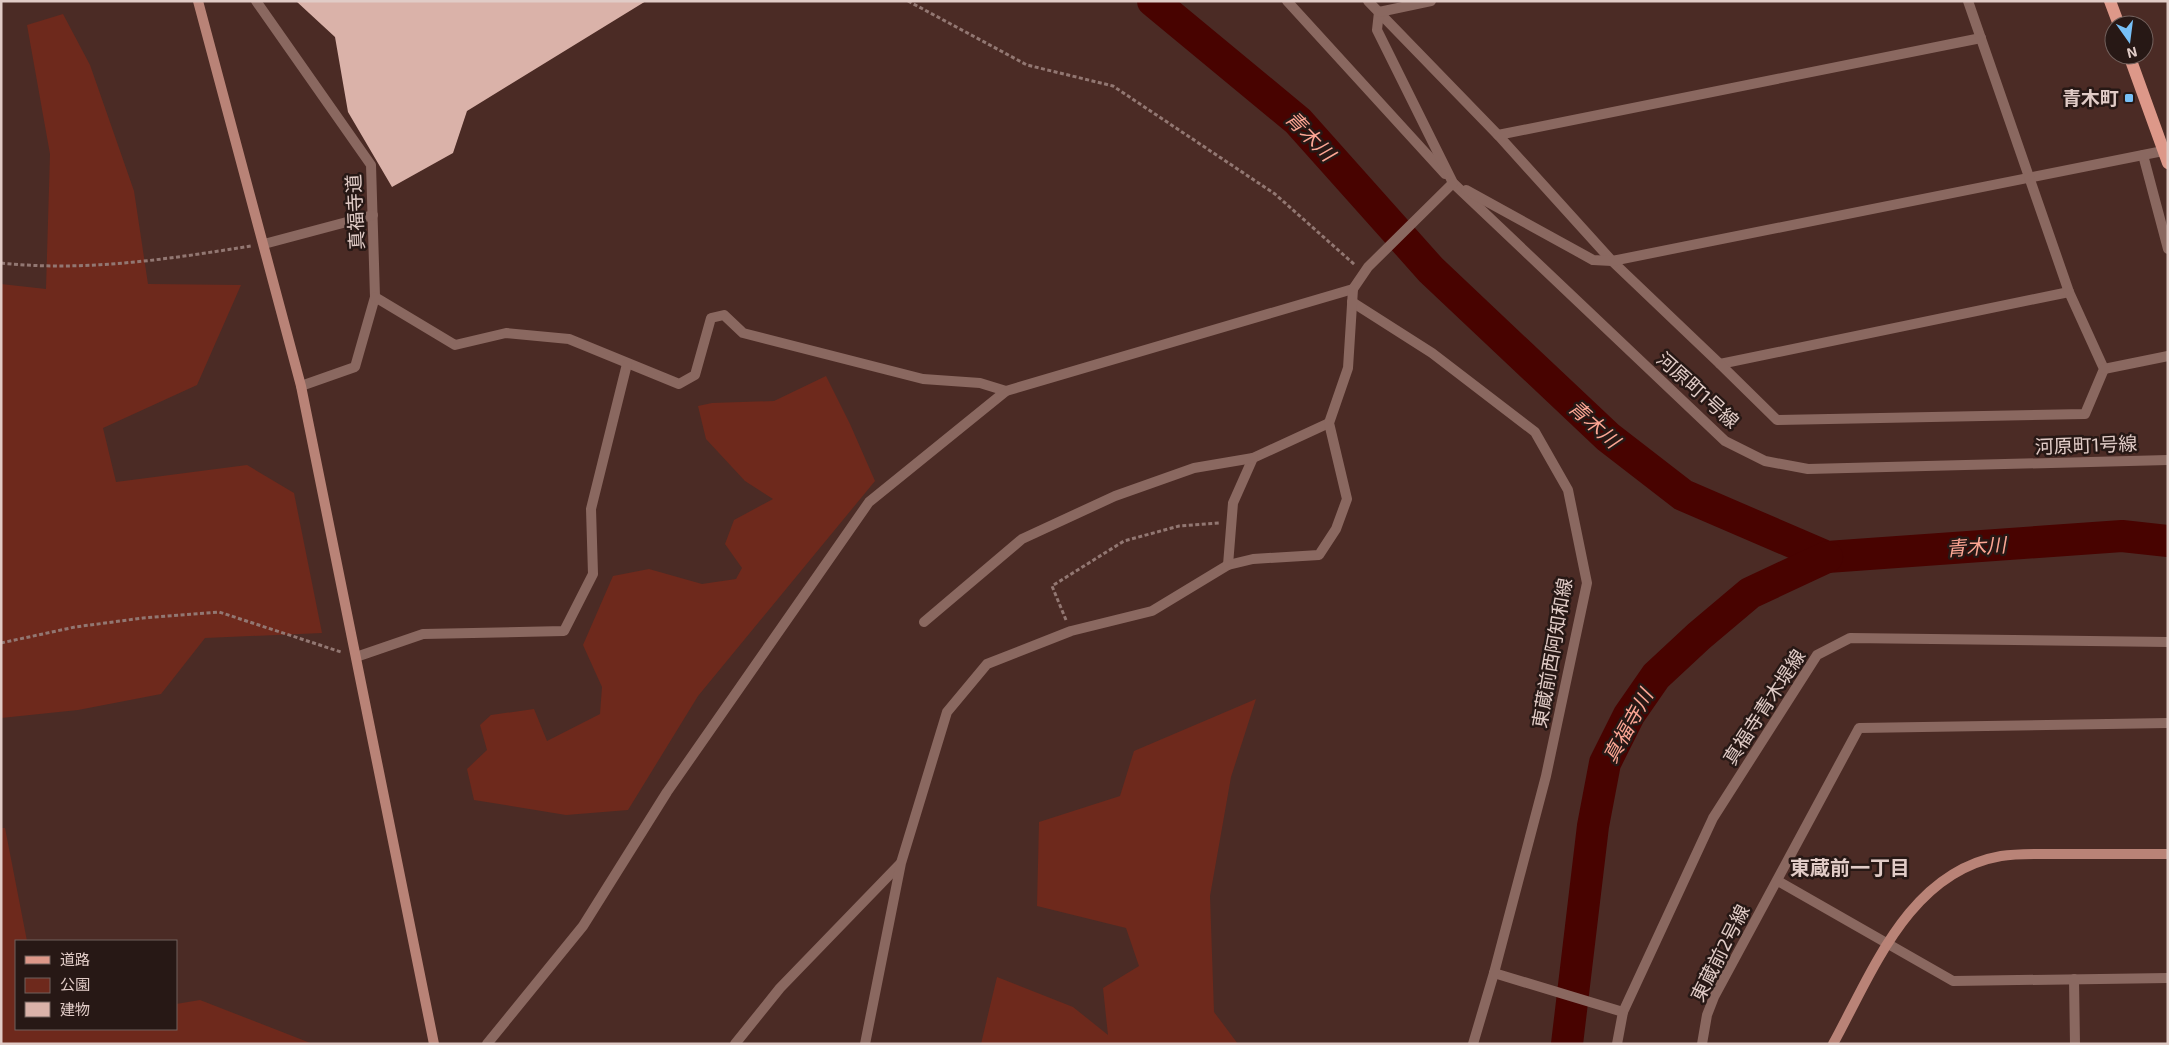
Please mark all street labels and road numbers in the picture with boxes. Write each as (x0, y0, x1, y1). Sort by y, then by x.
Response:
street label: 真福寺道 (341, 173, 368, 251)
street label: 河原町1号線 (1653, 347, 1744, 432)
street label: 河原町1号線 (2034, 431, 2138, 458)
street label: 東蔵前西阿知和線 (1527, 576, 1576, 730)
street label: 真福寺青木堤線 (1718, 645, 1809, 769)
street label: 東蔵前2号線 (1685, 900, 1754, 1005)

